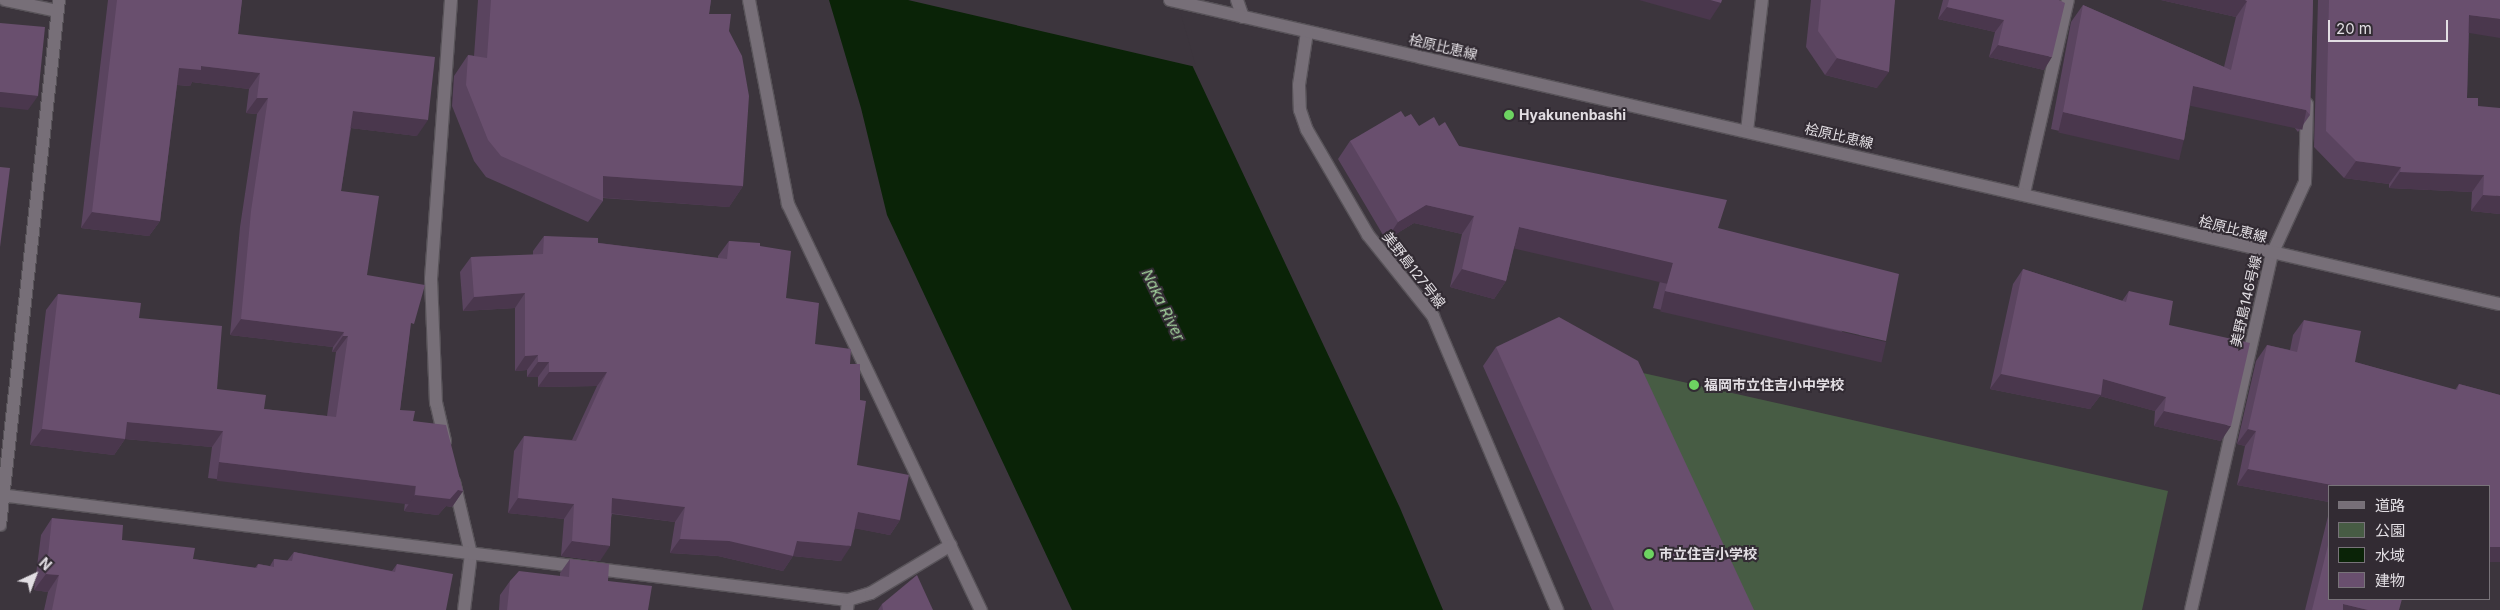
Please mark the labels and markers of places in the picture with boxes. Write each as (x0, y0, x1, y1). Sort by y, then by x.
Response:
place label: Hyakunenbashi (1519, 107, 1626, 123)
marker: Hyakunenbashi (1503, 109, 1515, 121)
place label: 福岡市立住吉小中学校 (1704, 377, 1844, 393)
marker: 福岡市立住吉小中学校 (1688, 379, 1700, 391)
place label: 市立住吉小学校 (1659, 546, 1757, 562)
marker: 市立住吉小学校 (1643, 548, 1655, 560)

